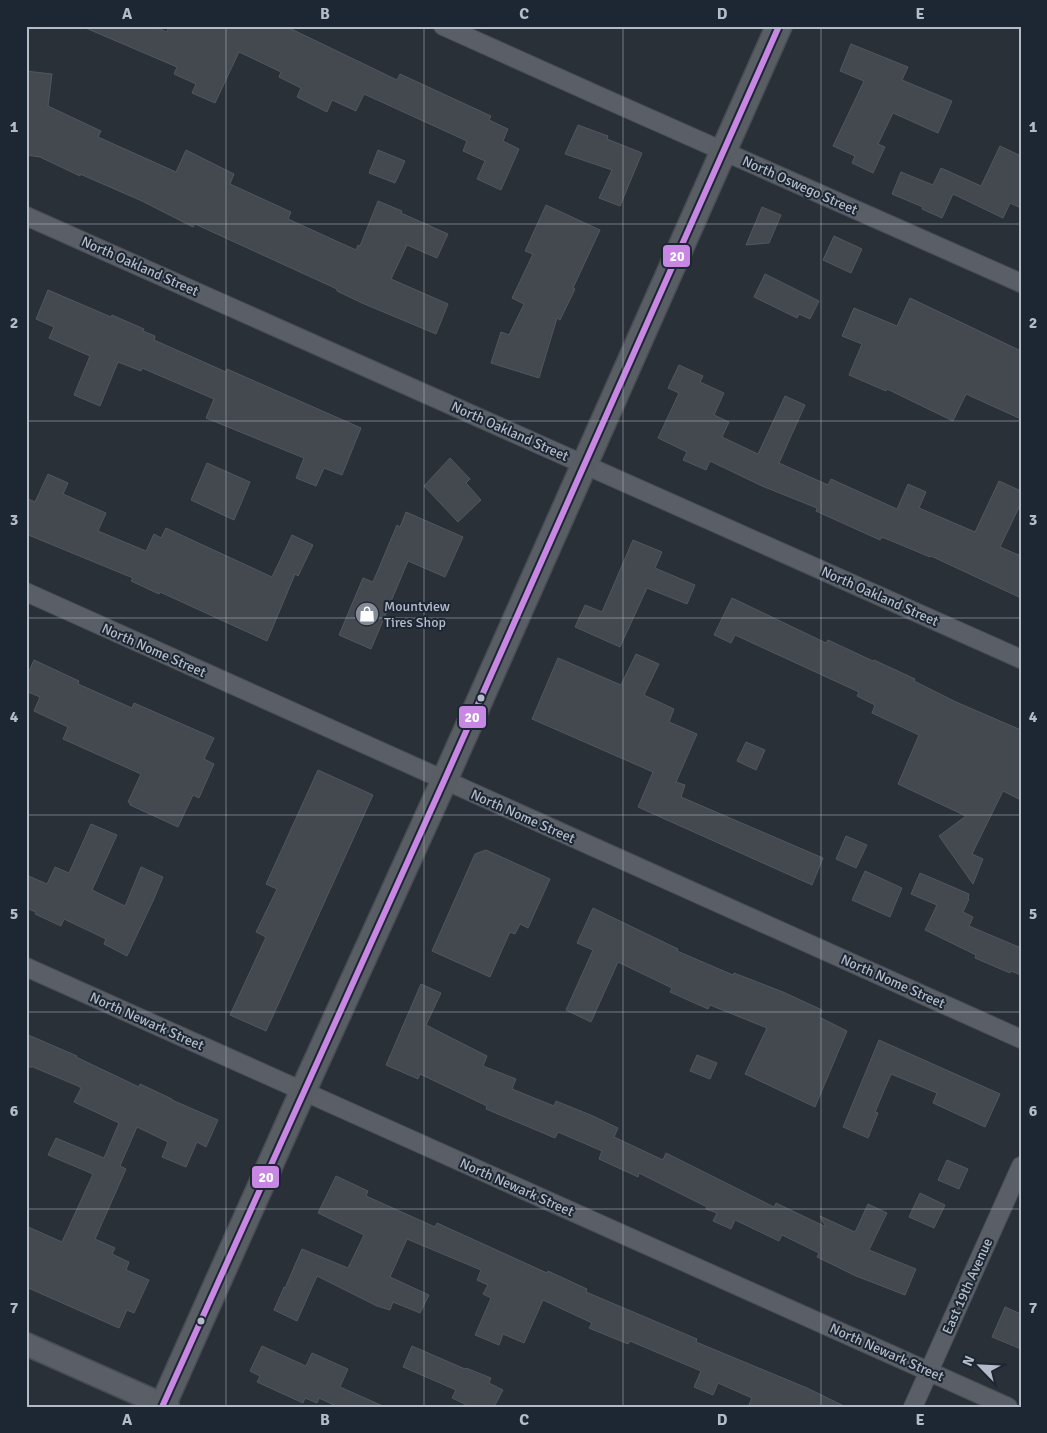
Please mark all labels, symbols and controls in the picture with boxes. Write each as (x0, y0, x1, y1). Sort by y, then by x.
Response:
text: A (122, 4, 133, 24)
text: B (320, 4, 330, 24)
text: C (519, 4, 529, 24)
text: D (717, 4, 728, 24)
text: E (915, 4, 925, 24)
text: 1 (10, 117, 19, 137)
text: 1 (1029, 117, 1038, 137)
street label: North Oswego Street (740, 152, 860, 219)
street label: North Oakland Street (79, 233, 201, 300)
line badge: 20 (662, 244, 691, 268)
text: 20 (669, 248, 685, 265)
text: 2 (10, 313, 18, 333)
text: 2 (1029, 313, 1037, 333)
street label: North Oakland Street (449, 398, 571, 465)
text: 3 (10, 510, 18, 530)
text: 3 (1029, 510, 1037, 530)
street label: North Oakland Street (819, 563, 941, 630)
place label: Mountview Tires Shop (384, 598, 450, 631)
shop icon: Mountview Tires Shop (354, 601, 380, 627)
street label: North Nome Street (99, 620, 209, 681)
unlabelled marker (476, 693, 486, 703)
line badge: 20 (458, 705, 487, 729)
text: 4 (10, 707, 19, 727)
text: 4 (1029, 707, 1038, 727)
text: 20 (464, 709, 480, 726)
street label: North Nome Street (468, 786, 578, 847)
text: 5 (10, 904, 18, 924)
text: 5 (1029, 904, 1037, 924)
street label: North Nome Street (838, 951, 948, 1012)
street label: North Newark Street (87, 989, 207, 1054)
text: 6 (10, 1101, 19, 1121)
text: 6 (1029, 1101, 1038, 1121)
street label: North Newark Street (457, 1155, 577, 1220)
line badge: 20 (251, 1165, 280, 1189)
text: 20 (258, 1169, 274, 1186)
street label: East 19th Avenue (939, 1235, 996, 1337)
text: 7 (10, 1298, 19, 1318)
text: 7 (1029, 1298, 1038, 1318)
unlabelled marker (196, 1316, 206, 1326)
street label: North Newark Street (827, 1320, 947, 1385)
north arrow (954, 1340, 1004, 1390)
text: N (959, 1353, 978, 1369)
text: A (122, 1410, 133, 1430)
text: B (320, 1410, 330, 1430)
text: C (519, 1410, 529, 1430)
text: D (717, 1410, 728, 1430)
text: E (915, 1410, 925, 1430)

